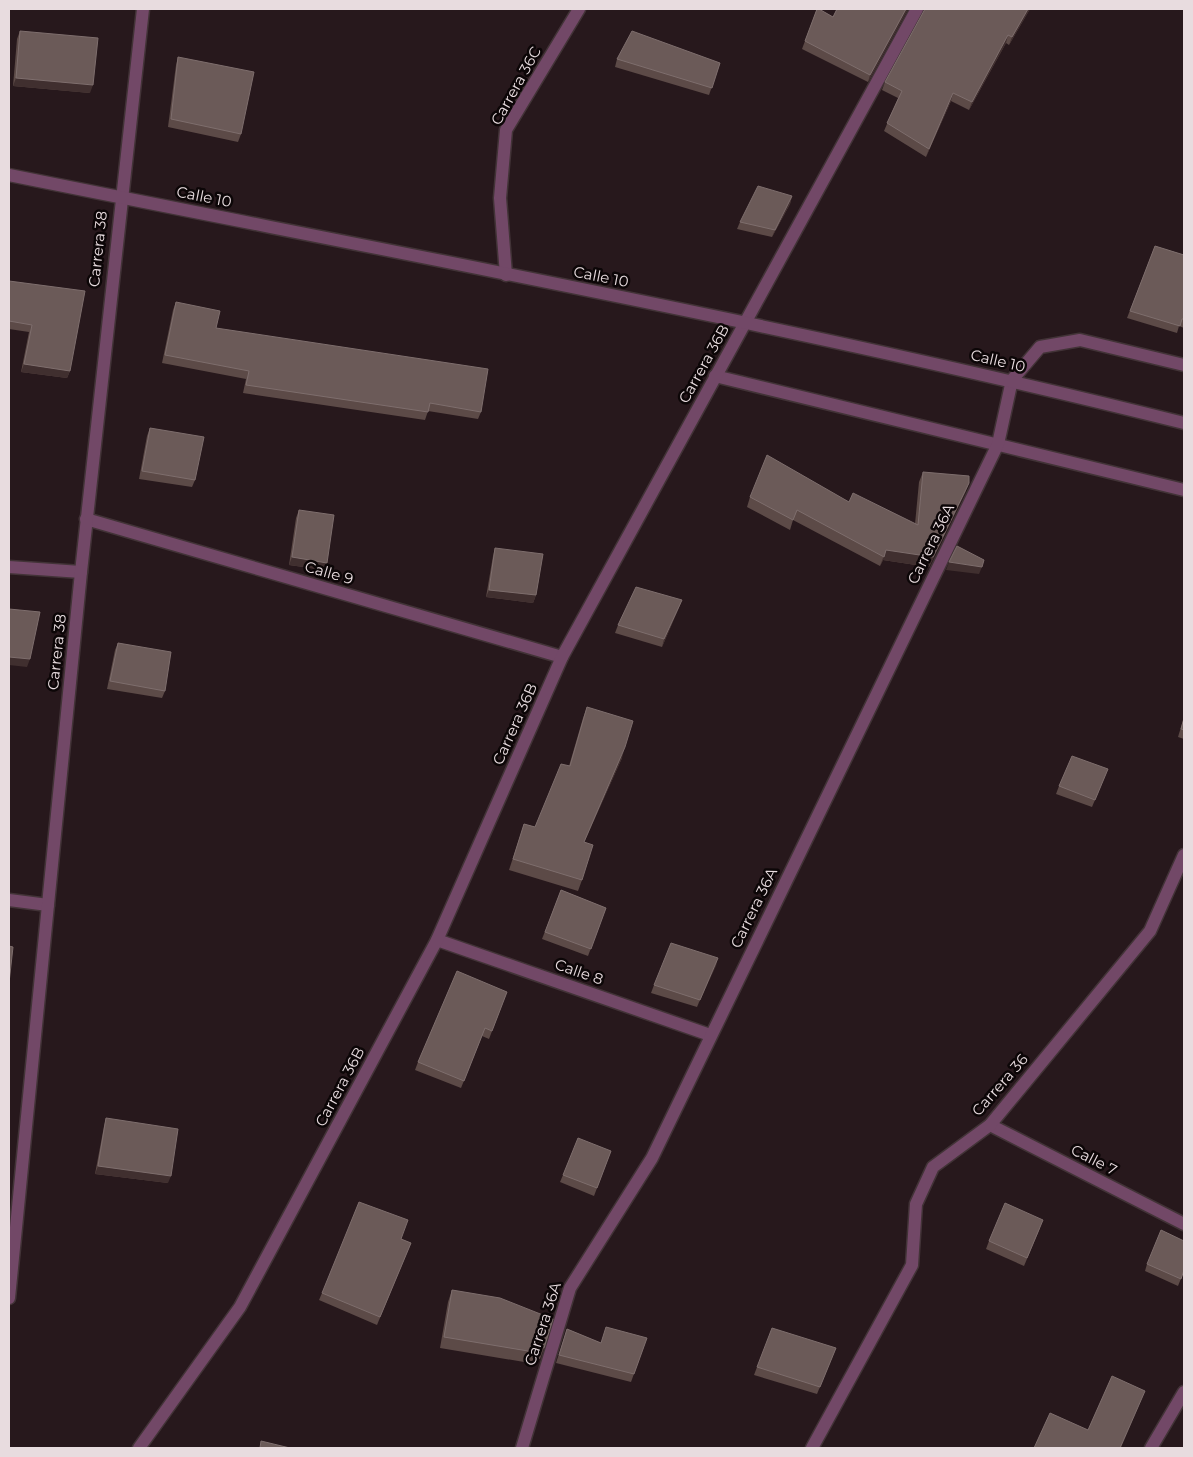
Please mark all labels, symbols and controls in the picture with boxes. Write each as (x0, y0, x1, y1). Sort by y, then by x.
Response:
street label: Carrera 36C (486, 43, 545, 128)
street label: Calle 10 (175, 182, 233, 211)
street label: Carrera 38 (84, 210, 111, 288)
street label: Calle 10 (572, 262, 630, 291)
street label: Carrera 36B (674, 321, 733, 407)
street label: Calle 10 (969, 345, 1027, 376)
street label: Carrera 36A (903, 500, 958, 587)
street label: Calle 9 (303, 557, 356, 588)
street label: Carrera 38 (43, 613, 70, 691)
street label: Carrera 36B (488, 680, 541, 768)
street label: Carrera 36A (726, 864, 781, 951)
street label: Calle 8 (552, 954, 606, 989)
street label: Carrera 36B (311, 1044, 368, 1130)
street label: Carrera 36 (968, 1050, 1032, 1120)
street label: Calle 7 (1068, 1140, 1121, 1179)
street label: Carrera 36A (520, 1279, 565, 1368)

